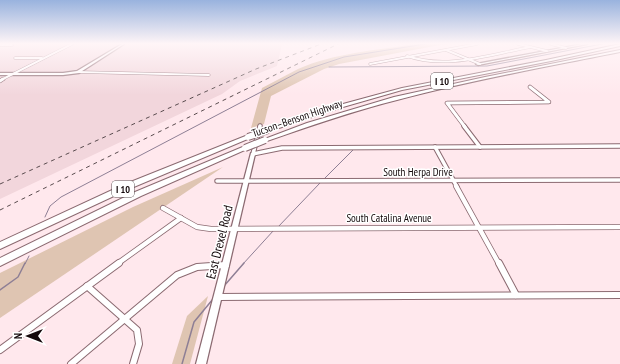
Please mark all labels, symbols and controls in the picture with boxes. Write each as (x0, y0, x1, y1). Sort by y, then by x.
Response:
road number: I 10 (431, 73, 453, 89)
street label: Tucson–Benson Highway (250, 96, 345, 140)
street label: South Herpa Drive (383, 165, 453, 179)
road number: I 10 (112, 181, 134, 197)
street label: East Drexel Road (202, 203, 237, 281)
street label: South Catalina Avenue (346, 211, 432, 225)
north arrow (8, 316, 48, 356)
text: N (11, 333, 25, 339)

